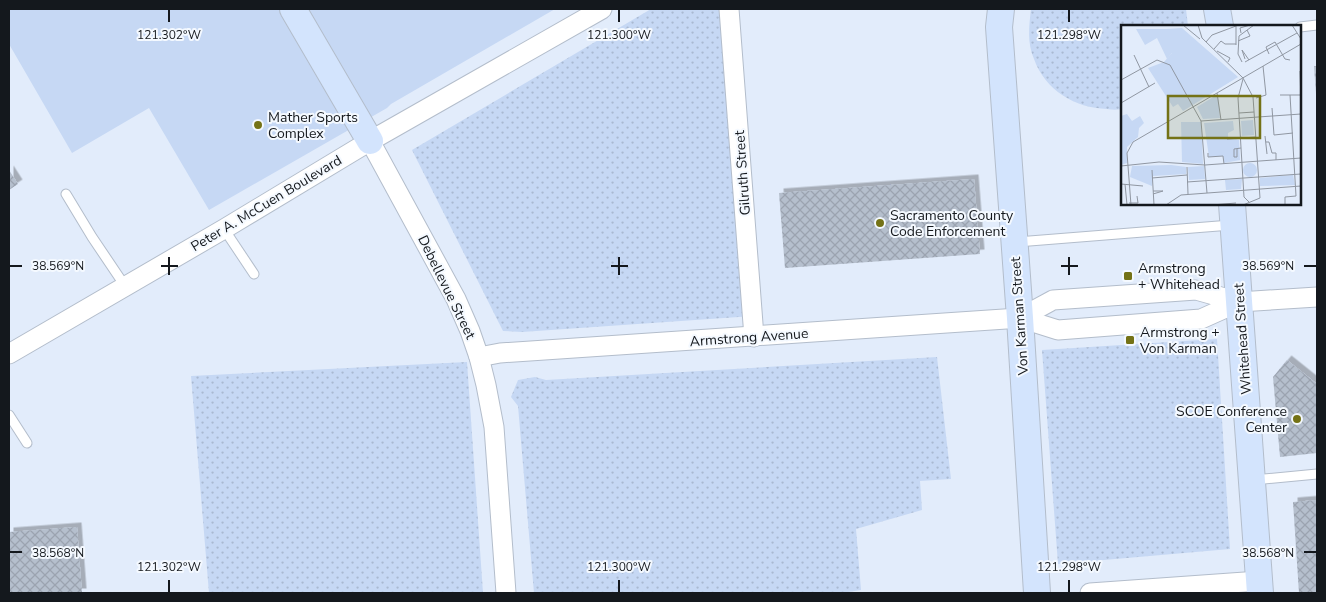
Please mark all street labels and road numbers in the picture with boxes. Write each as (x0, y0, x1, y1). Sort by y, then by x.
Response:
street label: Gilruth Street (730, 130, 755, 216)
street label: Peter A. McCuen Boulevard (187, 151, 345, 256)
street label: Debellevue Street (413, 232, 480, 342)
street label: Von Karman Street (1006, 256, 1033, 377)
street label: Whitehead Street (1229, 283, 1256, 395)
street label: Armstrong Avenue (689, 324, 809, 351)

